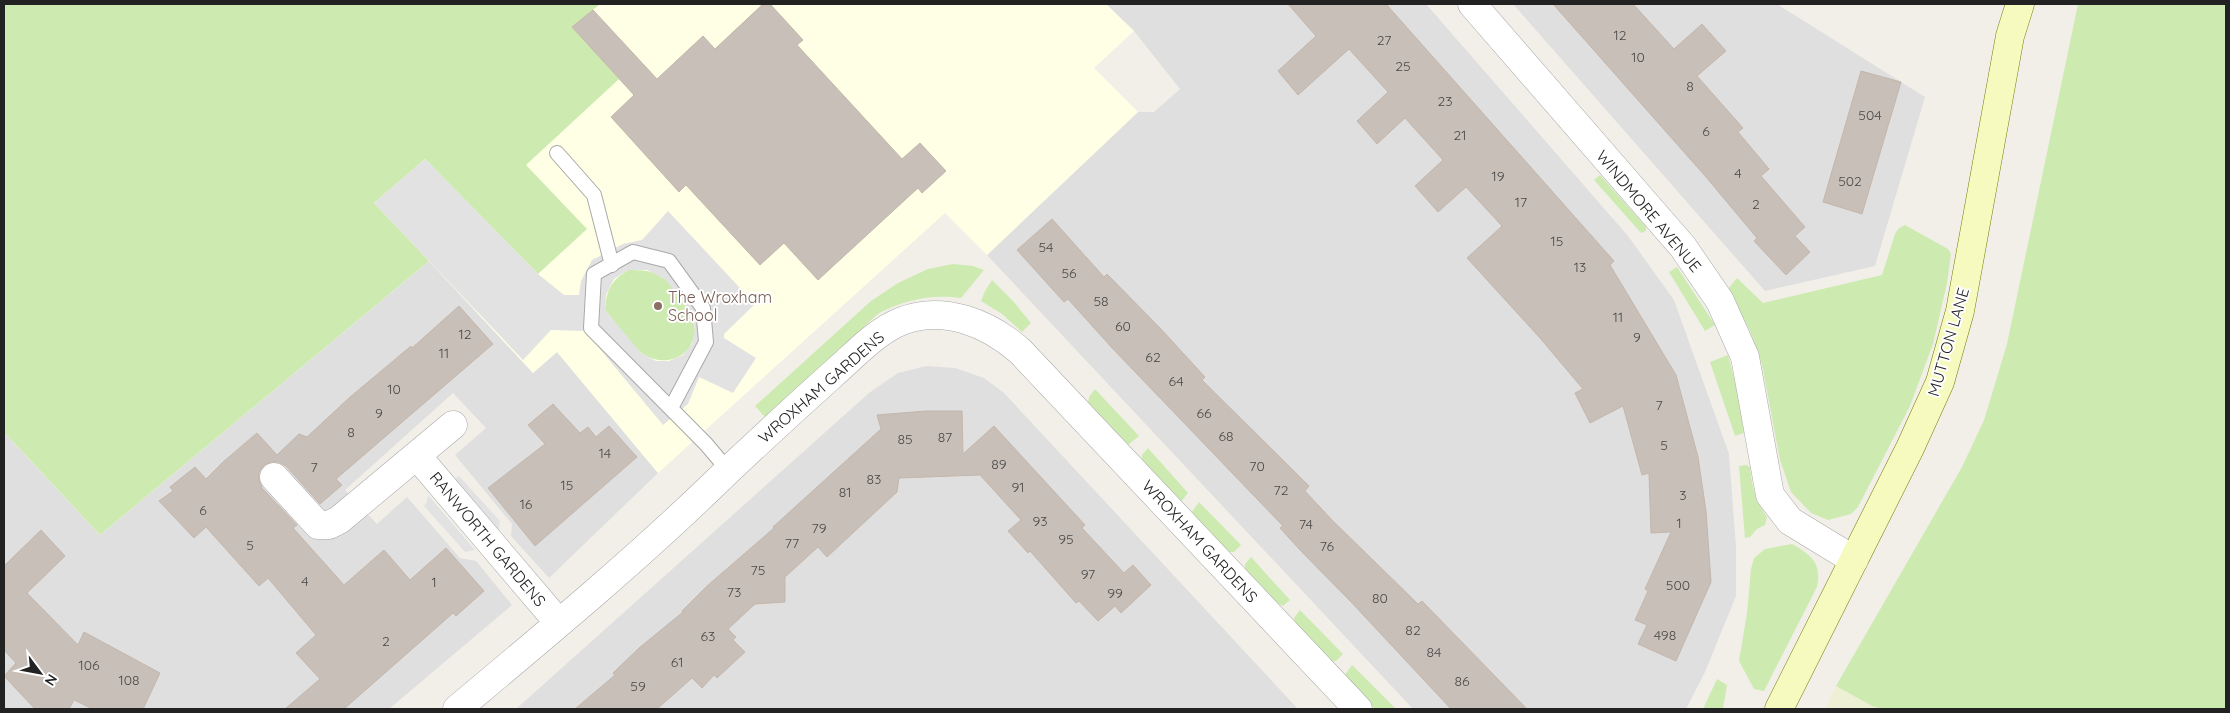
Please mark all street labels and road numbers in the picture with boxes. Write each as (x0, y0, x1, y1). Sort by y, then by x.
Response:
street label: WINDMORE AVENUE (1592, 146, 1706, 276)
street label: MUTTON LANE (1923, 285, 1973, 399)
street label: WROXHAM GARDENS (754, 327, 888, 447)
street label: RANWORTH GARDENS (426, 468, 550, 610)
street label: WROXHAM GARDENS (1138, 476, 1262, 606)

